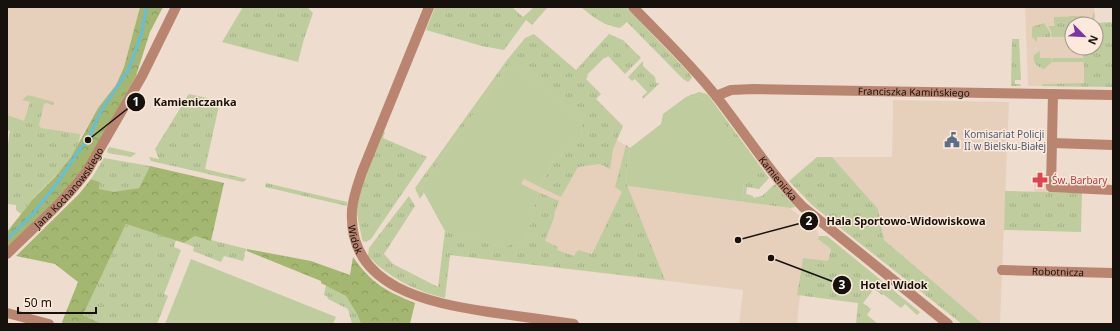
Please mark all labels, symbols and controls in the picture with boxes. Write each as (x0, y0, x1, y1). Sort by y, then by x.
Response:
north arrow (1064, 16, 1104, 56)
text: N (1085, 33, 1102, 47)
street label: Franciszka Kamińskiego (858, 84, 970, 100)
callout: Kamieniczanka (126, 91, 245, 114)
text: 1 (133, 93, 139, 110)
text: Kamieniczanka (153, 94, 237, 109)
place label: Komisariat Policji II w Bielsku-Białej (964, 127, 1046, 153)
public building icon: Komisariat Policji II w Bielsku-Białej (943, 131, 961, 149)
street label: Jana Kochanowskiego (30, 144, 106, 232)
street label: Kamienicka (756, 153, 801, 204)
pharmacy icon: Św. Barbary (1031, 171, 1049, 189)
place label: Św. Barbary (1052, 173, 1108, 187)
callout: Hala Sportowo-Widowiskowa (799, 209, 994, 232)
text: 2 (806, 212, 813, 229)
text: Hala Sportowo-Widowiskowa (826, 213, 986, 228)
street label: Widok (345, 224, 367, 257)
street label: Robotnicza (1032, 264, 1084, 279)
callout: Hotel Widok (832, 273, 936, 296)
text: 3 (839, 276, 846, 293)
text: Hotel Widok (860, 277, 928, 292)
scale bar (18, 289, 96, 315)
text: 50 m (24, 294, 52, 311)

